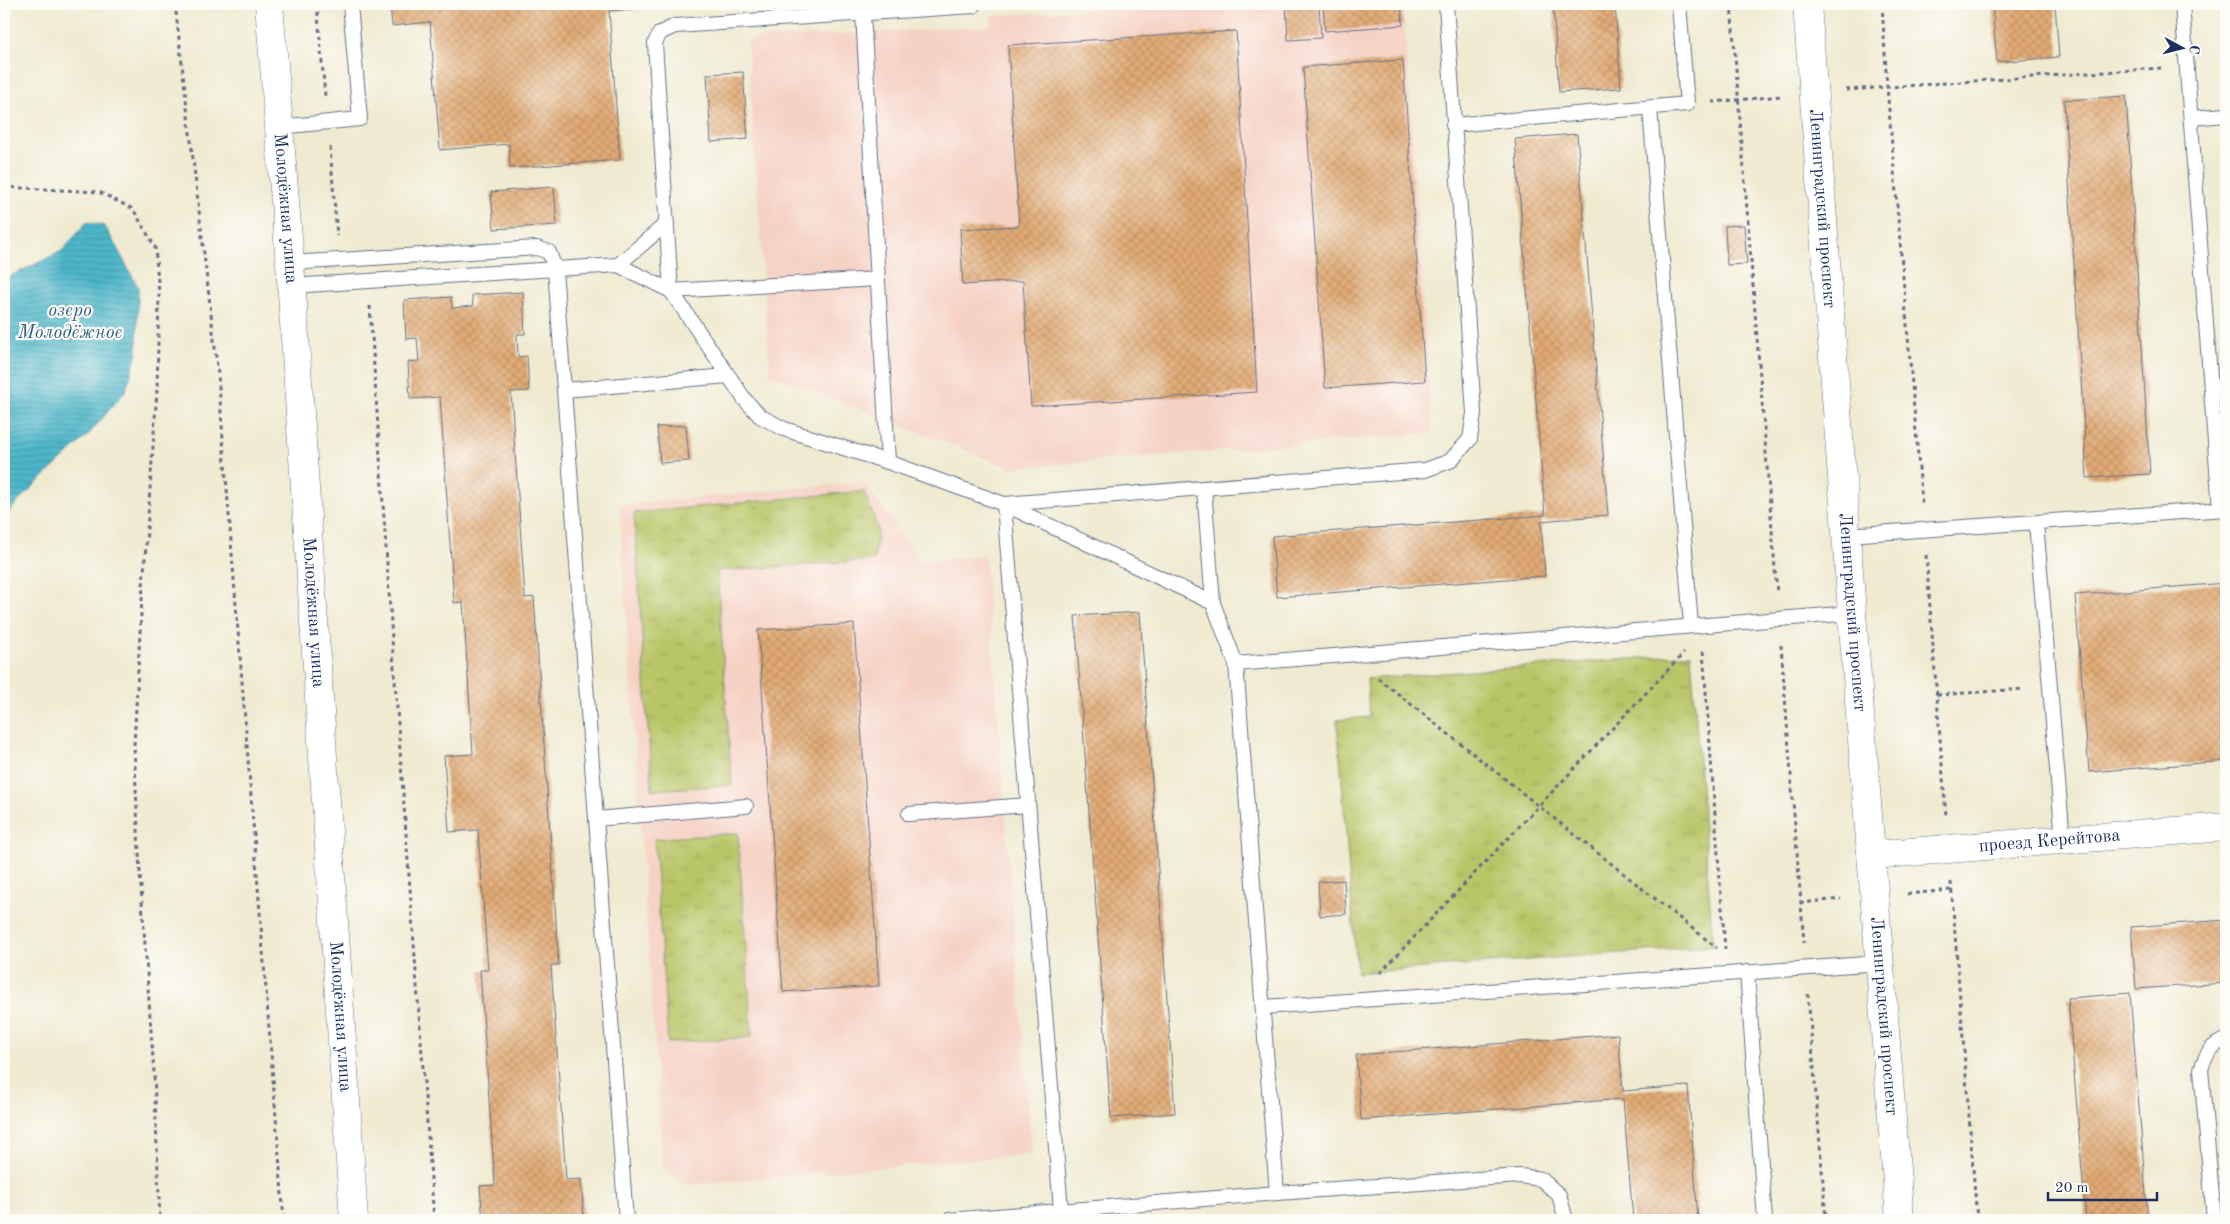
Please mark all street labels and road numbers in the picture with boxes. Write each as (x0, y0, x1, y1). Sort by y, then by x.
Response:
street label: Ленинградский проспект (1806, 108, 1838, 309)
street label: Молодёжная улица (270, 132, 300, 284)
street label: Ленинградский проспект (1836, 512, 1869, 713)
street label: Молодёжная улица (299, 536, 327, 688)
street label: проезд Керейтова (1978, 826, 2121, 856)
street label: Ленинградский проспект (1867, 916, 1901, 1116)
street label: Молодёжная улица (326, 941, 354, 1092)

